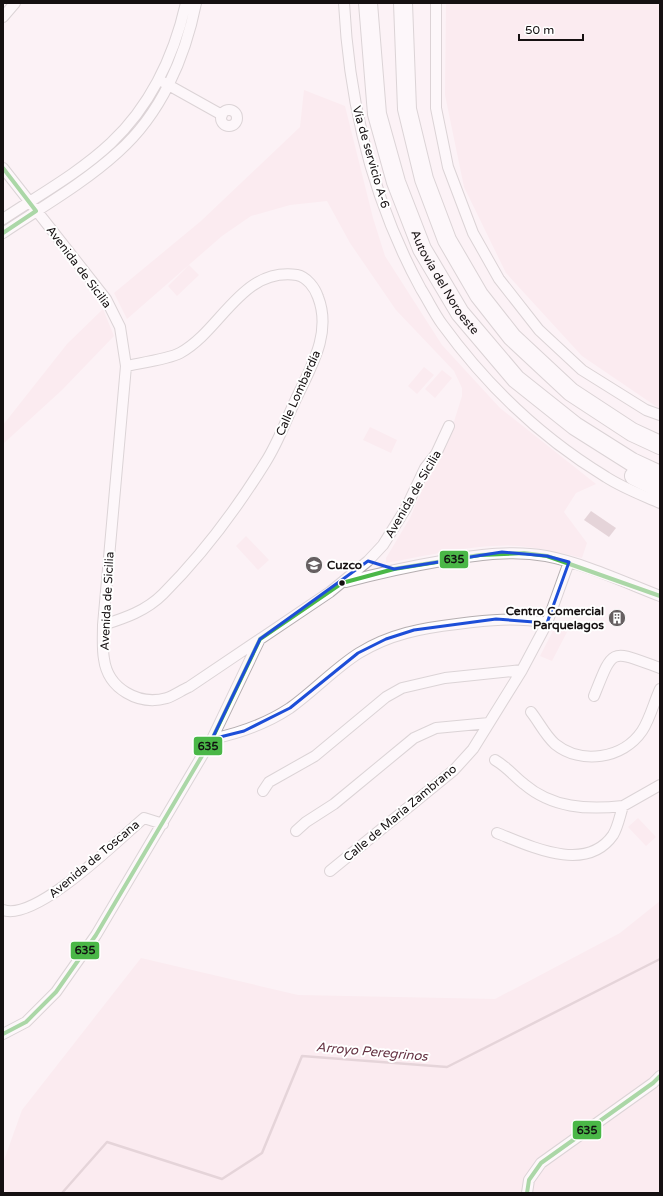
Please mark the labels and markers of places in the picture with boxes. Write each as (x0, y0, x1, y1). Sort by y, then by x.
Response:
school or university icon: Cuzco (304, 555, 324, 575)
place label: Cuzco (327, 558, 362, 572)
unlabelled marker (337, 578, 347, 588)
place label: Centro Comercial Parquelagos (506, 604, 604, 633)
building icon: Centro Comercial Parquelagos (607, 608, 627, 628)

